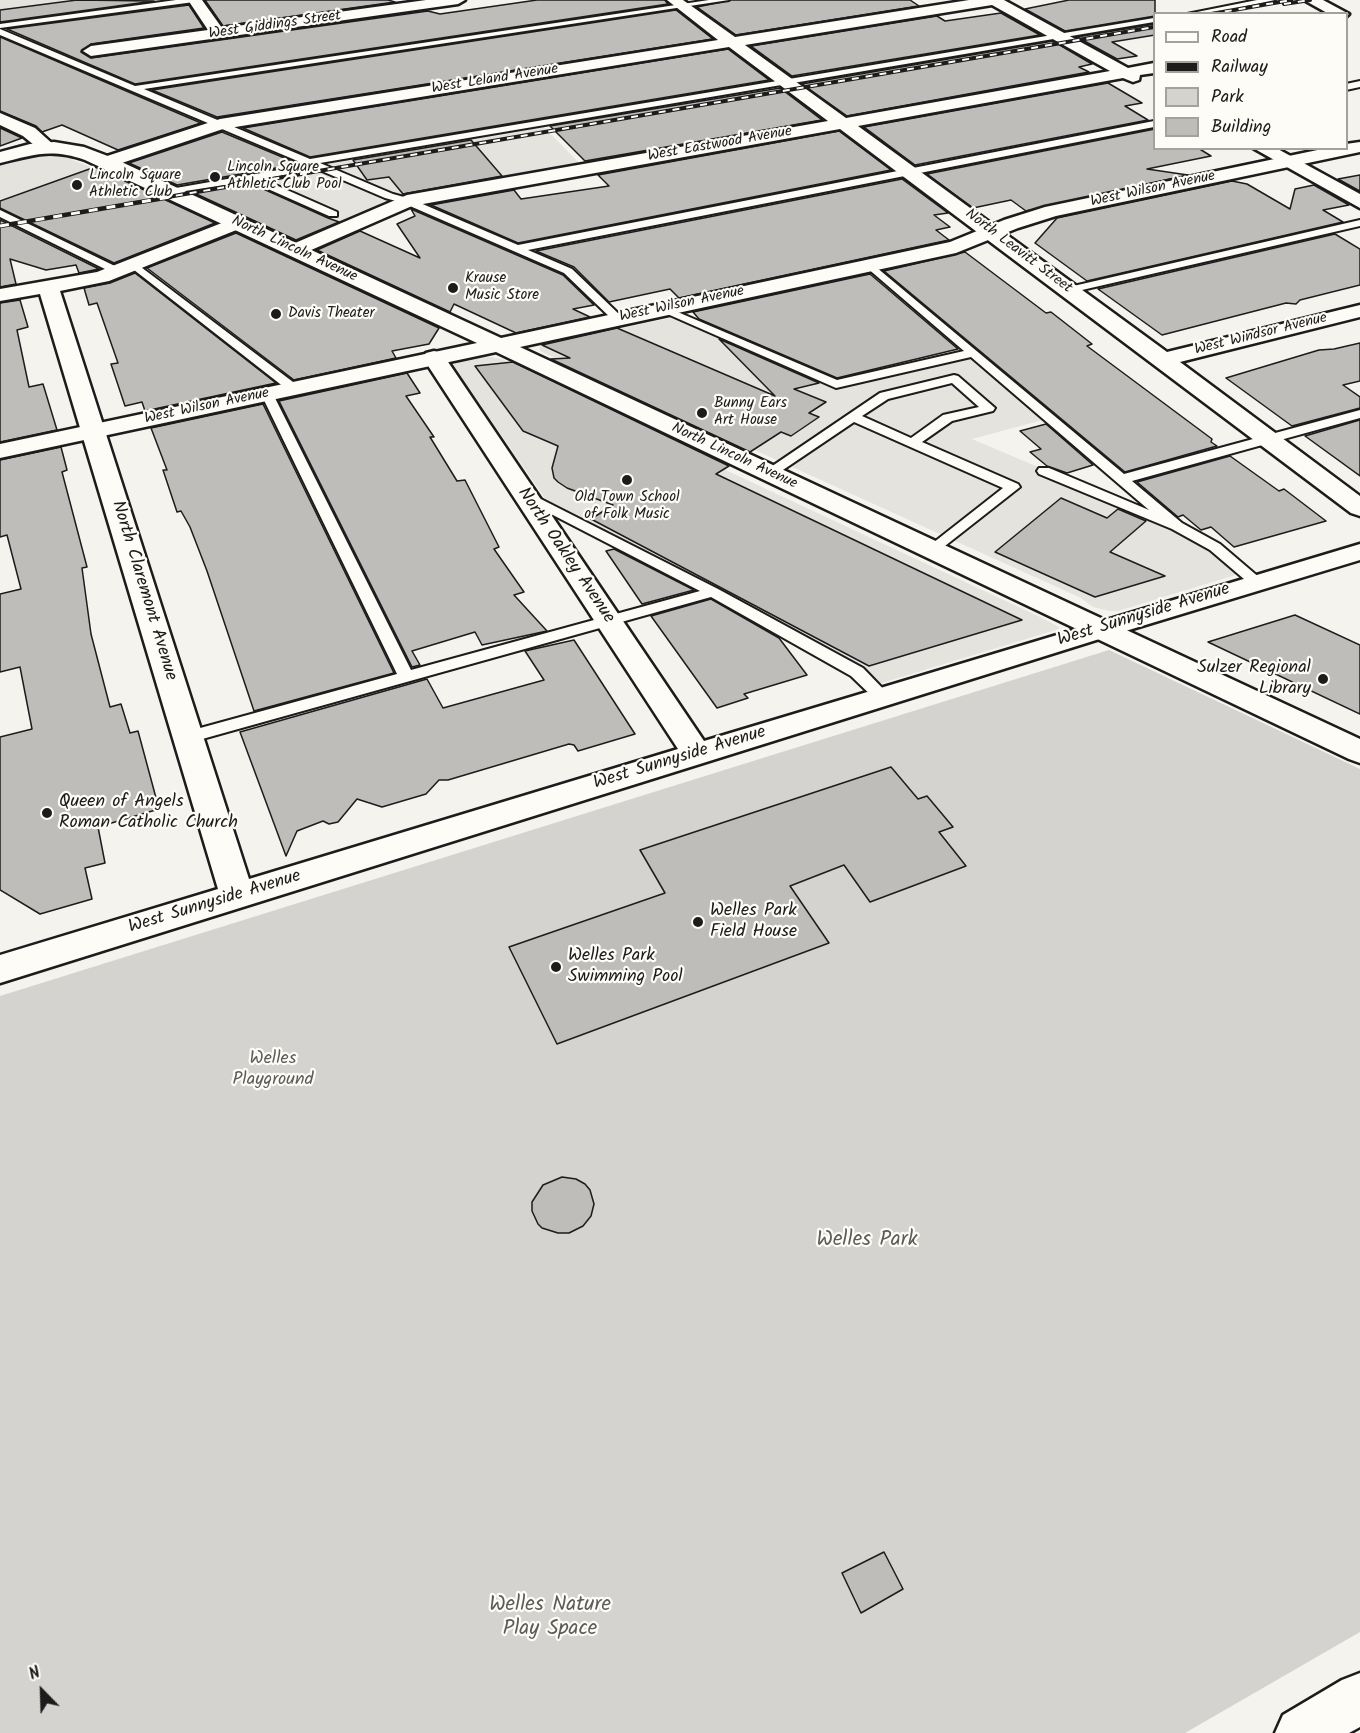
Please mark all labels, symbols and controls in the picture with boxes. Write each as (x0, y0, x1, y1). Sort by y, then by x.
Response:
street label: West Giddings Street (208, 8, 342, 44)
legend (1153, 12, 1348, 150)
text: Road (1211, 23, 1247, 52)
text: Railway (1211, 53, 1268, 82)
street label: West Leland Avenue (430, 61, 560, 99)
text: Park (1211, 83, 1244, 112)
text: Building (1211, 113, 1271, 142)
street label: West Eastwood Avenue (647, 123, 793, 167)
place label: Lincoln Square Athletic Club Pool (227, 159, 342, 194)
place label: Lincoln Square Athletic Club (89, 167, 181, 202)
street label: West Wilson Avenue (1089, 168, 1217, 212)
marker: Lincoln Square Athletic Club Pool (208, 170, 222, 184)
marker: Lincoln Square Athletic Club (70, 178, 84, 192)
street label: North Leavitt Street (961, 206, 1075, 298)
street label: North Lincoln Avenue (228, 213, 360, 287)
place label: Krause Music Store (465, 270, 539, 305)
marker: Krause Music Store (446, 281, 460, 295)
street label: West Wilson Avenue (618, 283, 746, 327)
place label: Davis Theater (288, 305, 374, 323)
marker: Davis Theater (269, 307, 283, 321)
street label: West Windsor Avenue (1193, 310, 1329, 360)
street label: West Wilson Avenue (143, 385, 271, 429)
place label: Bunny Ears Art House (714, 395, 787, 430)
marker: Bunny Ears Art House (695, 406, 709, 420)
street label: North Lincoln Avenue (668, 420, 800, 494)
marker: Old Town School of Folk Music (620, 473, 634, 487)
street label: North Oakley Avenue (512, 484, 618, 628)
place label: Old Town School of Folk Music (574, 489, 680, 524)
street label: North Claremont Avenue (105, 498, 181, 684)
street label: West Sunnyside Avenue (1055, 579, 1233, 653)
place label: Sulzer Regional Library (1197, 658, 1311, 700)
marker: Sulzer Regional Library (1316, 672, 1330, 686)
street label: West Sunnyside Avenue (591, 722, 769, 796)
place label: Queen of Angels Roman Catholic Church (59, 792, 238, 834)
marker: Queen of Angels Roman Catholic Church (40, 806, 54, 820)
street label: West Sunnyside Avenue (126, 866, 304, 940)
place label: Welles Park Field House (710, 901, 797, 944)
marker: Welles Park Field House (691, 915, 705, 929)
place label: Welles Park Swimming Pool (568, 946, 683, 988)
marker: Welles Park Swimming Pool (549, 960, 563, 974)
park label: Welles Playground (233, 1049, 313, 1092)
park label: Welles Park (816, 1228, 918, 1254)
park label: Welles Nature Play Space (489, 1593, 611, 1643)
text: N (25, 1660, 44, 1687)
north arrow (12, 1661, 72, 1721)

